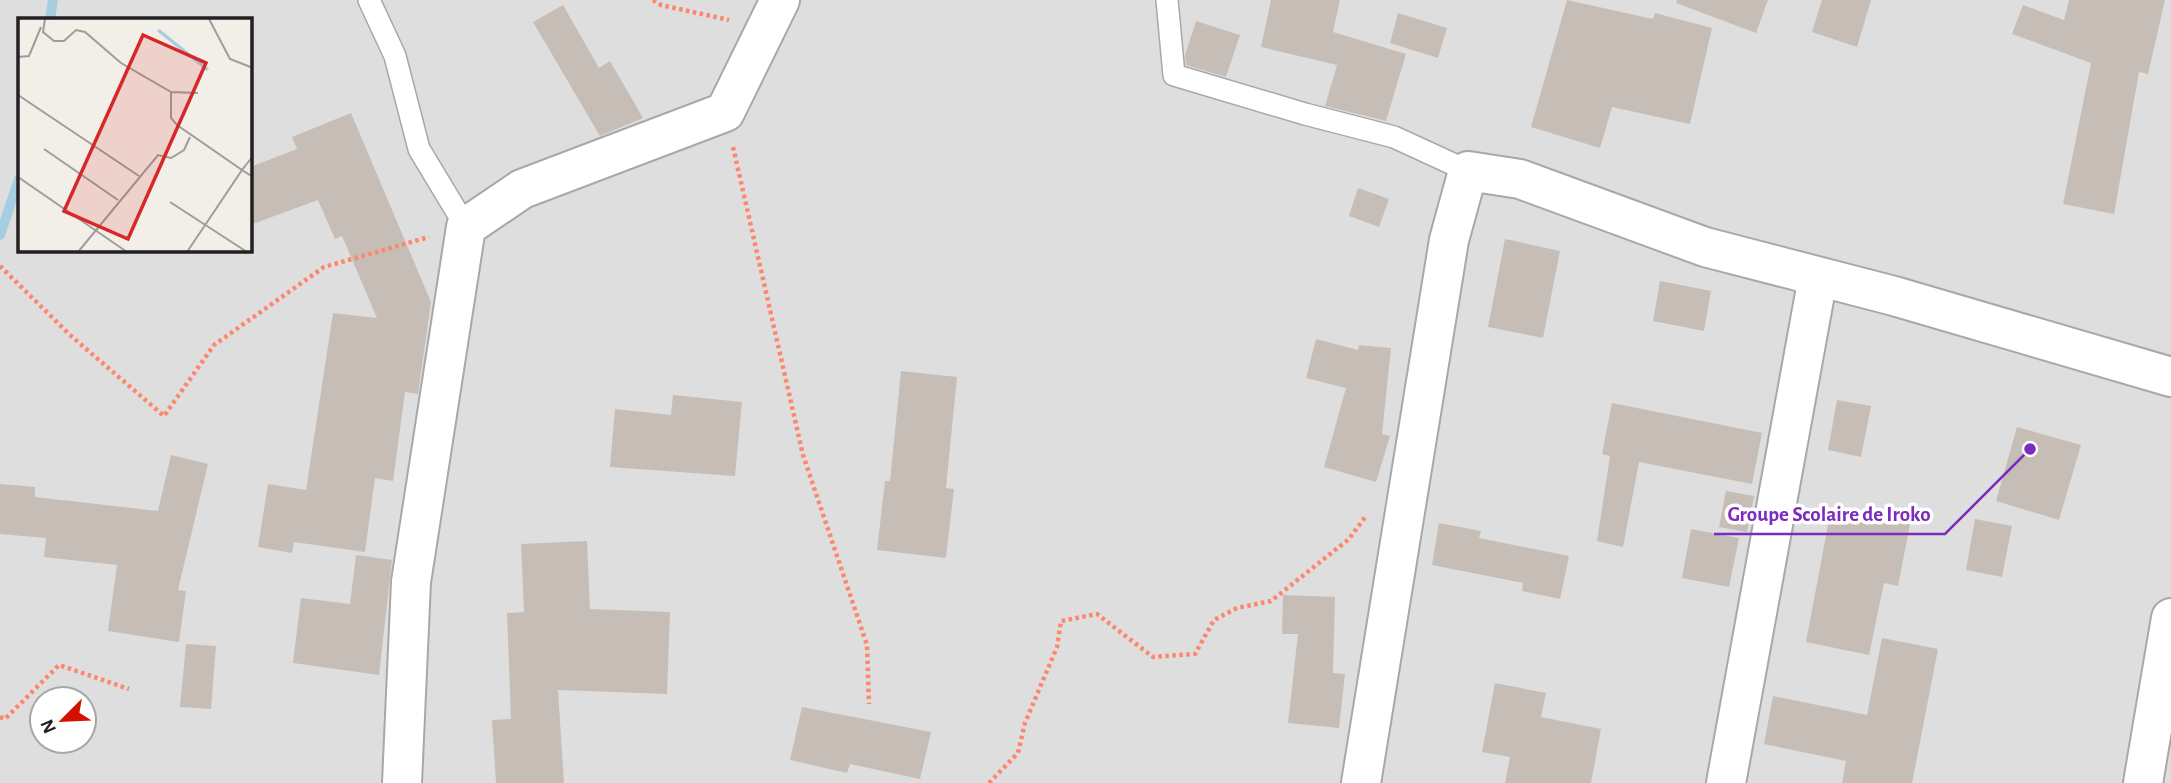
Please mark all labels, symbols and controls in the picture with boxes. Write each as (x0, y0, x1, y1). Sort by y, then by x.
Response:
inset map (18, 18, 252, 252)
callout: Groupe Scolaire de Iroko (1714, 492, 1945, 534)
text: Groupe Scolaire de Iroko (1727, 504, 1931, 525)
north arrow (28, 685, 98, 755)
text: N (37, 716, 60, 736)

